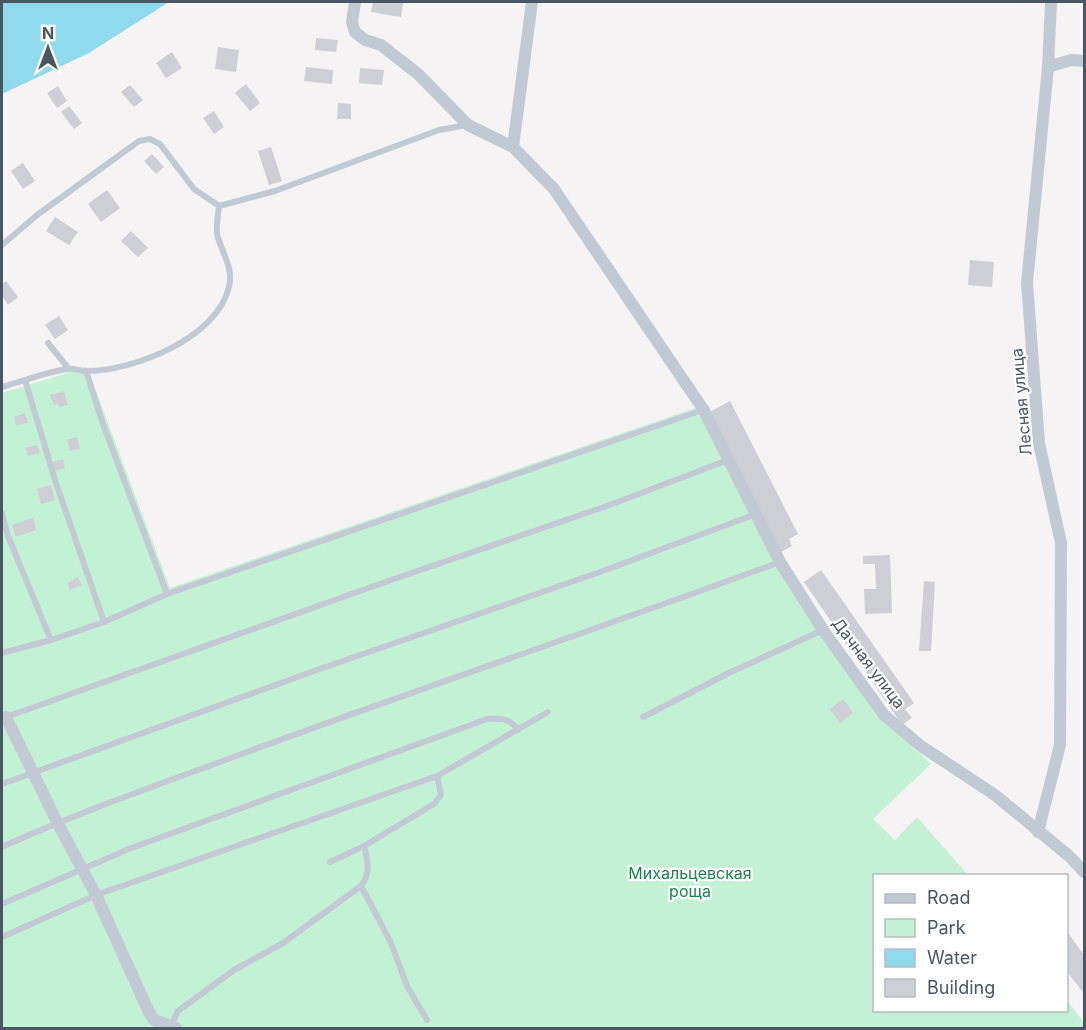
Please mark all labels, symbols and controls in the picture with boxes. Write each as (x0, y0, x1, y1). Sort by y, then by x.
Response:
north arrow (18, 18, 78, 78)
text: N (42, 23, 54, 43)
street label: Лесная улица (1006, 347, 1036, 457)
street label: Дачная улица (828, 614, 910, 712)
park label: Михальцевская роща (628, 863, 752, 901)
legend (873, 874, 1068, 1012)
text: Road (927, 887, 970, 908)
text: Park (927, 917, 966, 938)
text: Water (927, 947, 977, 968)
text: Building (927, 977, 995, 998)

